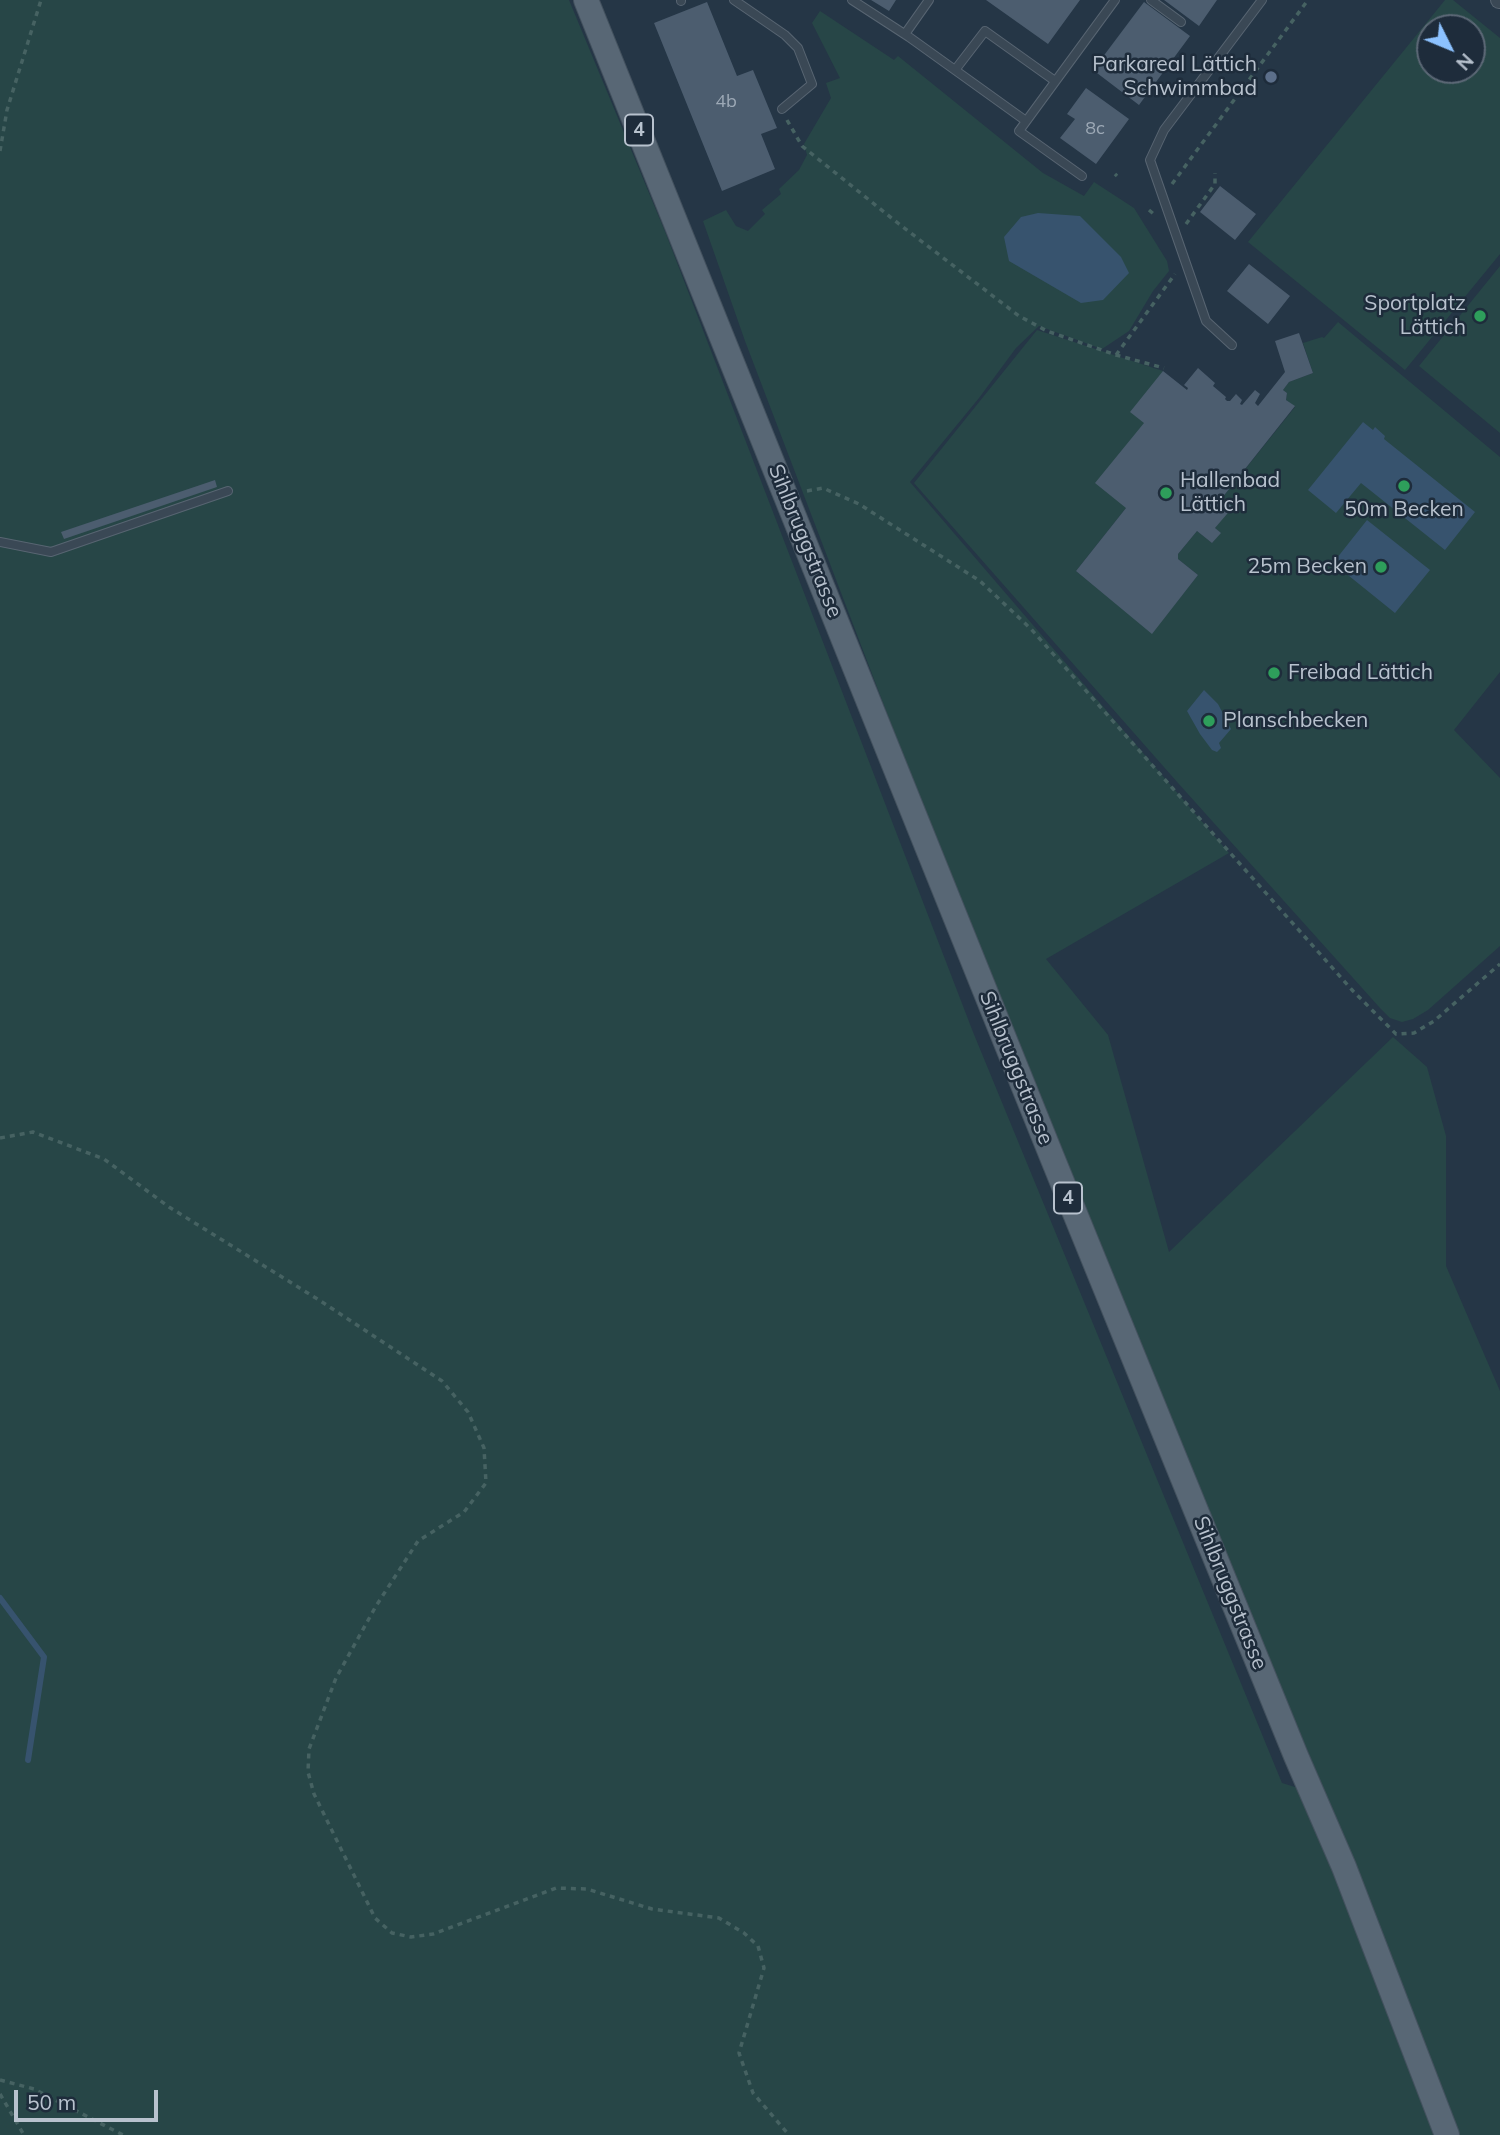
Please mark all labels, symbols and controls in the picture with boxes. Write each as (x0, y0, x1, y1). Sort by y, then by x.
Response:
north arrow (1416, 14, 1486, 84)
text: N (1451, 49, 1479, 75)
place label: Parkareal Lättich Schwimmbad (1092, 52, 1257, 102)
marker: Parkareal Lättich Schwimmbad (1263, 69, 1279, 85)
house number: 4b (715, 91, 737, 113)
road number: 4 (625, 114, 653, 146)
house number: 8c (1085, 118, 1105, 140)
place label: Sportplatz Lättich (1364, 291, 1466, 341)
marker: Sportplatz Lättich (1472, 308, 1488, 324)
street label: Sihlbruggstrasse (763, 461, 847, 621)
place label: Hallenbad Lättich (1180, 468, 1280, 518)
marker: 50m Becken (1396, 478, 1412, 494)
marker: Hallenbad Lättich (1158, 485, 1174, 501)
place label: 50m Becken (1344, 497, 1464, 523)
place label: 25m Becken (1248, 554, 1367, 580)
marker: 25m Becken (1373, 559, 1389, 575)
place label: Freibad Lättich (1288, 660, 1433, 686)
marker: Freibad Lättich (1266, 665, 1282, 681)
place label: Planschbecken (1223, 708, 1368, 734)
marker: Planschbecken (1201, 713, 1217, 729)
street label: Sihlbruggstrasse (974, 988, 1058, 1148)
road number: 4 (1054, 1182, 1082, 1214)
street label: Sihlbruggstrasse (1188, 1513, 1272, 1673)
scale bar (18, 2076, 161, 2120)
text: 50 m (27, 2089, 76, 2115)

